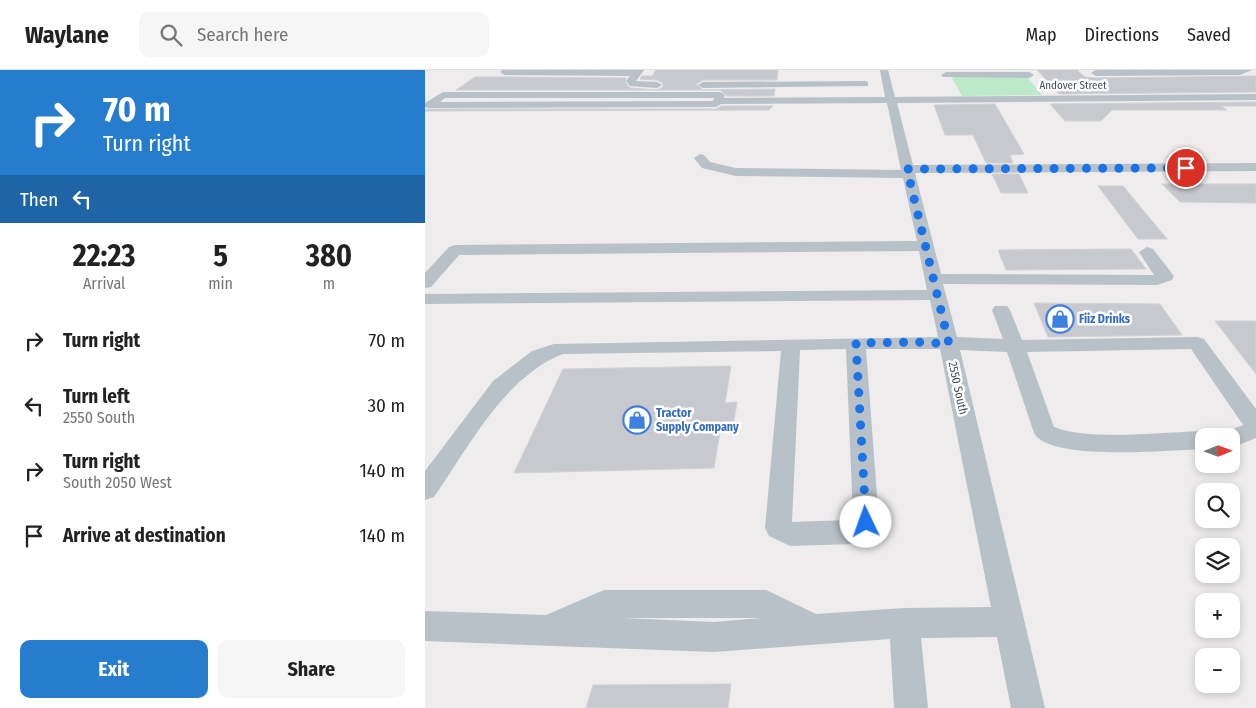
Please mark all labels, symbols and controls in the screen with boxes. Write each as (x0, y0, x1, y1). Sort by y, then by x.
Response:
search box (139, 12, 489, 57)
text: Waylane (25, 21, 109, 49)
icon: search (157, 21, 185, 49)
text: Search here (197, 23, 288, 46)
text: Map (1025, 24, 1057, 46)
text: Directions (1085, 24, 1159, 46)
text: Saved (1187, 24, 1231, 46)
street label: Andover Street (1040, 79, 1107, 92)
text: 70 m (103, 88, 171, 130)
icon: right (20, 90, 85, 155)
text: Turn right (103, 130, 191, 157)
pin (1165, 147, 1207, 189)
icon: arrive (1172, 154, 1200, 182)
icon: left (68, 185, 96, 213)
text: Then (20, 188, 58, 211)
text: 22:23 (73, 238, 136, 274)
text: 5 (213, 238, 228, 274)
text: 380 (306, 238, 352, 274)
text: Arrival (83, 274, 125, 293)
text: min (208, 274, 233, 293)
text: m (323, 274, 335, 293)
shop icon: Fiiz Drinks (1045, 304, 1075, 334)
place label: Fiiz Drinks (1079, 312, 1131, 326)
icon: right (20, 327, 48, 355)
text: Turn right (63, 329, 140, 352)
text: 70 m (369, 329, 405, 352)
street label: 2550 South (946, 360, 970, 416)
text: Turn left (63, 385, 130, 408)
icon: left (20, 392, 48, 420)
text: 30 m (367, 394, 405, 417)
shop icon: Tractor Supply Company (622, 405, 652, 435)
place label: Tractor Supply Company (656, 406, 739, 434)
text: 2550 South (63, 408, 135, 427)
north arrow (1195, 428, 1240, 472)
map controls (1195, 428, 1240, 693)
text: Turn right (63, 450, 140, 473)
icon: right (20, 457, 48, 485)
text: 140 m (359, 459, 405, 482)
text: South 2050 West (63, 473, 172, 492)
button: search (1195, 483, 1240, 528)
position arrow (839, 495, 891, 547)
icon: arrive (20, 522, 48, 550)
text: Arrive at destination (63, 524, 226, 547)
text: 140 m (359, 524, 405, 547)
button: layers (1195, 538, 1240, 583)
button: + (1195, 593, 1240, 638)
button: Exit (20, 640, 208, 698)
button: Share (218, 640, 405, 698)
button: − (1195, 648, 1240, 693)

